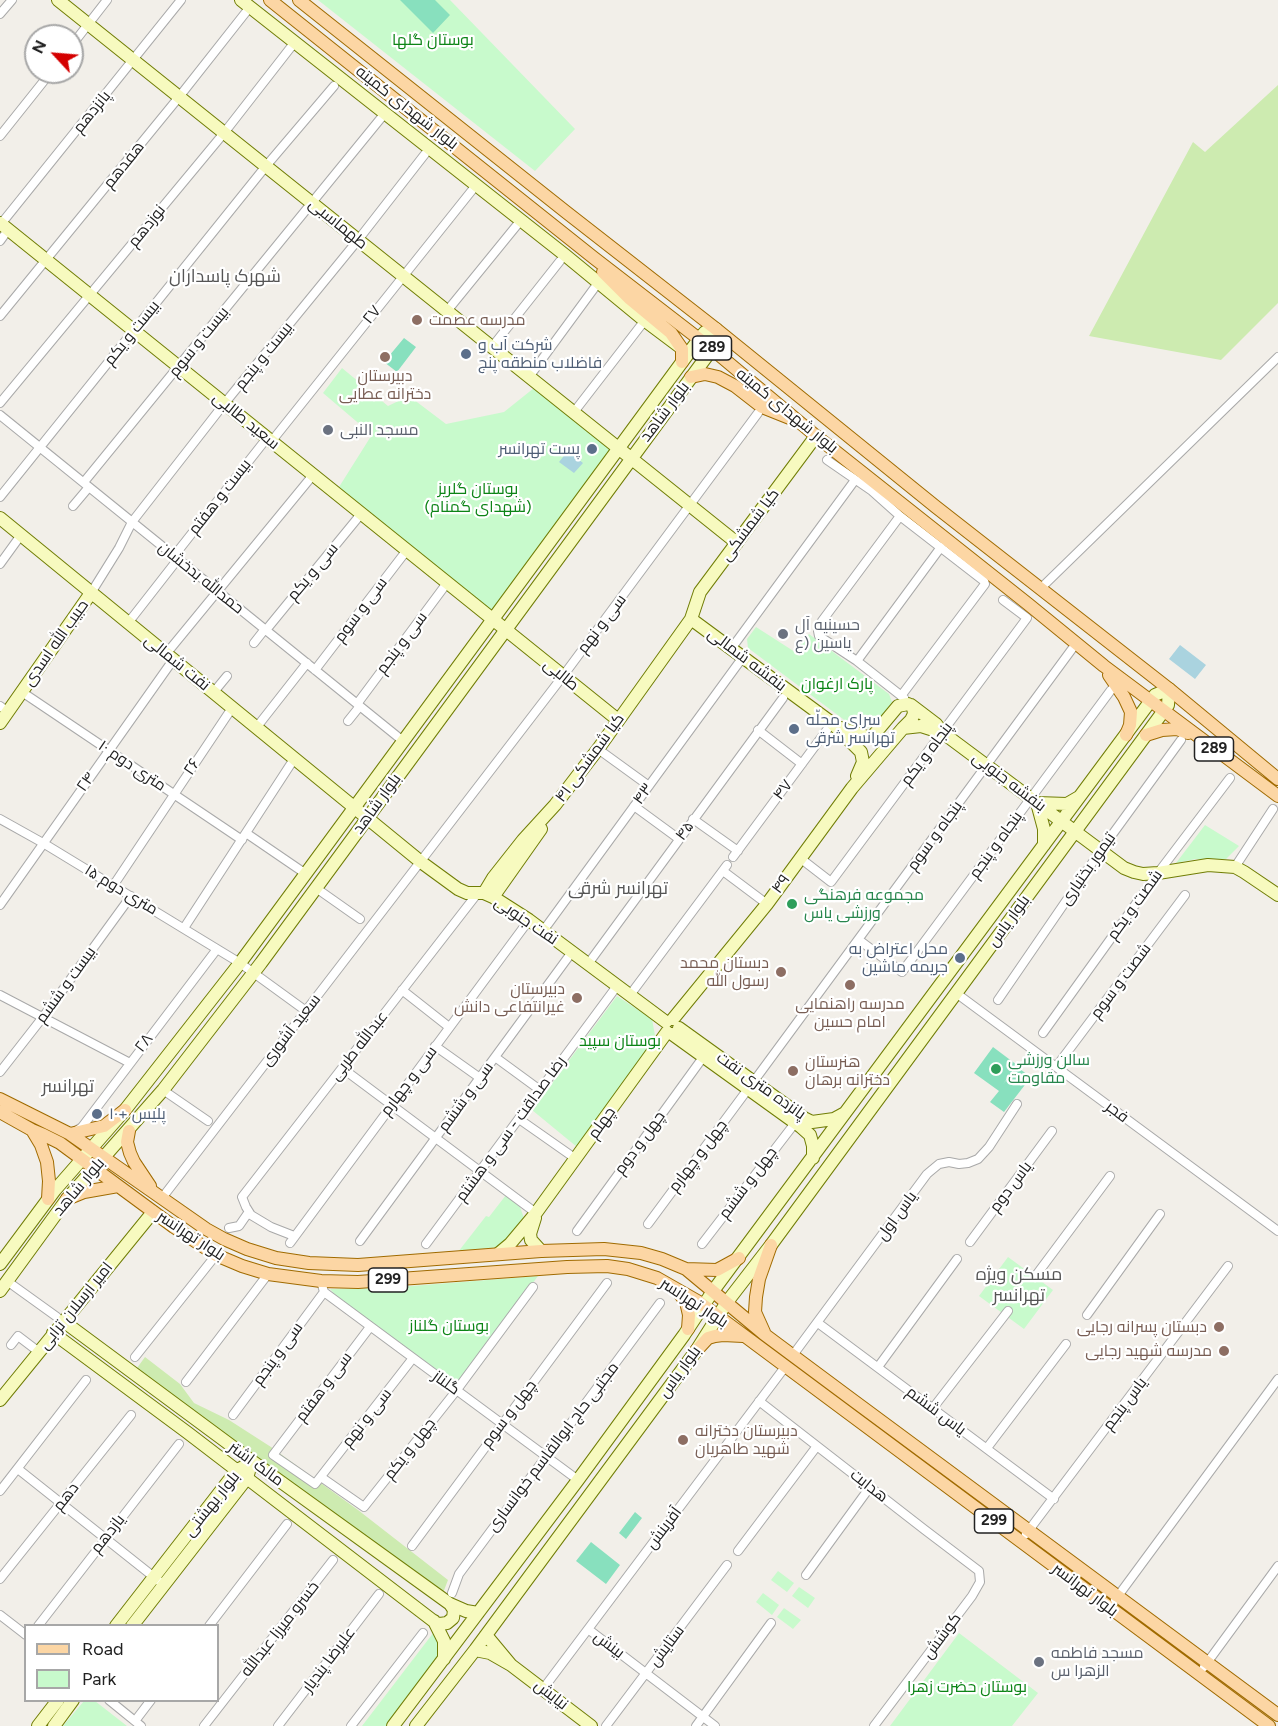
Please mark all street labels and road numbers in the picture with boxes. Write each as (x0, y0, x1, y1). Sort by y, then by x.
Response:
street label: بلوار شهدای کمیته (352, 62, 462, 154)
street label: پانزدهم (69, 87, 115, 137)
street label: هفدهم (99, 138, 149, 192)
street label: طهماسبی (305, 194, 371, 254)
street label: نوزدهم (124, 201, 170, 251)
street label: بیست و یکم (100, 297, 164, 369)
street label: ۲۷ (359, 302, 385, 328)
street label: بیست و سوم (165, 303, 233, 381)
street label: بیست و پنجم (231, 318, 297, 394)
road number: 289 (692, 336, 732, 360)
street label: بلوار شهدای کمیته (732, 364, 842, 458)
street label: بلوار شاهد (636, 378, 694, 446)
street label: سعید طالبی (209, 388, 283, 454)
street label: بیست و هفتم (185, 455, 255, 539)
street label: کیا شمشکی (717, 485, 783, 565)
street label: حمدالله بدخشان (154, 538, 248, 618)
street label: سی و یکم (283, 539, 343, 605)
street label: سی و سوم (330, 574, 392, 646)
street label: سی و نهم (573, 591, 631, 657)
street label: حبیب الله اسدی (19, 596, 93, 690)
street label: سی و پنجم (372, 608, 432, 678)
street label: بنفشه شمالی (704, 624, 790, 696)
street label: نفت شمالی (140, 631, 214, 695)
street label: طالبی (539, 655, 583, 695)
street label: ۴۱ کیا شمشکی (551, 710, 629, 806)
street label: پنجاه و یکم (897, 718, 957, 790)
street label: ۱۰ متری دوم (95, 736, 169, 796)
road number: 289 (1194, 737, 1234, 761)
street label: بنفشه جنوبی (968, 748, 1050, 816)
street label: ۲۶ (180, 755, 204, 779)
street label: ۲۴ (73, 769, 99, 795)
street label: بلوار شاهد (349, 770, 405, 838)
street label: ۴۷ (769, 776, 797, 804)
street label: ۴۳ (629, 780, 657, 808)
street label: پنجاه و سوم (903, 797, 967, 875)
street label: پنجاه و پنجم (965, 808, 1027, 882)
street label: ۴۵ (672, 818, 698, 844)
street label: تیمور بختیاری (1056, 829, 1120, 909)
street label: ۱۵ متری دوم (81, 861, 161, 919)
street label: شصت و یکم (1103, 866, 1167, 944)
street label: ۴۹ (768, 871, 794, 897)
street label: بلوار یاس (984, 891, 1034, 951)
street label: نفت جنوبی (490, 893, 562, 949)
street label: شصت و سوم (1087, 940, 1155, 1022)
street label: بیست و ششم (32, 943, 100, 1027)
street label: سعید آشوری (257, 990, 325, 1070)
street label: عبدالله طربی (326, 1007, 392, 1085)
street label: ۲۸ (131, 1030, 157, 1056)
street label: سی و چهارم (377, 1042, 441, 1120)
street label: پانزده متری نفت (713, 1048, 809, 1124)
street label: رضا صداقت - سی و هشتم (452, 1053, 570, 1205)
street label: سی و ششم (434, 1058, 498, 1136)
street label: فجر (1102, 1097, 1132, 1127)
street label: چهلم (584, 1103, 620, 1143)
street label: چهل و دوم (611, 1108, 669, 1178)
street label: چهل و چهارم (665, 1116, 731, 1196)
street label: چهل و ششم (715, 1143, 781, 1223)
street label: بلوار شاهد (49, 1154, 109, 1220)
street label: یاس دوم (986, 1158, 1036, 1216)
street label: یاس اول (873, 1188, 921, 1244)
street label: بلوار تهرانسر (153, 1207, 229, 1265)
street label: امیر ارسلان ترابی (35, 1258, 117, 1354)
road number: 299 (368, 1268, 408, 1292)
street label: بلوار تهرانسر (656, 1274, 732, 1332)
street label: سی و پنجم (249, 1319, 307, 1389)
street label: بلوار یاس (655, 1342, 705, 1402)
street label: سی و هفتم (292, 1348, 356, 1426)
street label: مجتبی حاج ابوالقاسم خوانساری (483, 1358, 623, 1536)
street label: گلناز (428, 1367, 464, 1399)
street label: یاس پنجم (1099, 1374, 1151, 1434)
street label: چهل و سوم (477, 1376, 541, 1452)
street label: یاس ششم (902, 1382, 970, 1440)
street label: سی و نهم (338, 1385, 396, 1451)
street label: چهل و یکم (380, 1414, 440, 1484)
street label: مالک اشتر (225, 1438, 287, 1490)
street label: هدایت (846, 1465, 892, 1507)
street label: بلوار بهشتی (180, 1468, 244, 1540)
street label: دهم (49, 1479, 83, 1515)
street label: آفرینش (642, 1503, 686, 1553)
road number: 299 (974, 1509, 1014, 1533)
street label: یازدهم (87, 1511, 129, 1557)
street label: بلوار تهرانسر (1048, 1559, 1122, 1621)
street label: خسرو میرزا عبدالله (237, 1577, 323, 1681)
street label: کوشش (919, 1609, 965, 1663)
street label: ستایش (645, 1622, 689, 1670)
street label: علیرضا پندیار (298, 1624, 360, 1696)
street label: بینش (590, 1627, 628, 1663)
street label: نیایش (530, 1676, 572, 1714)

